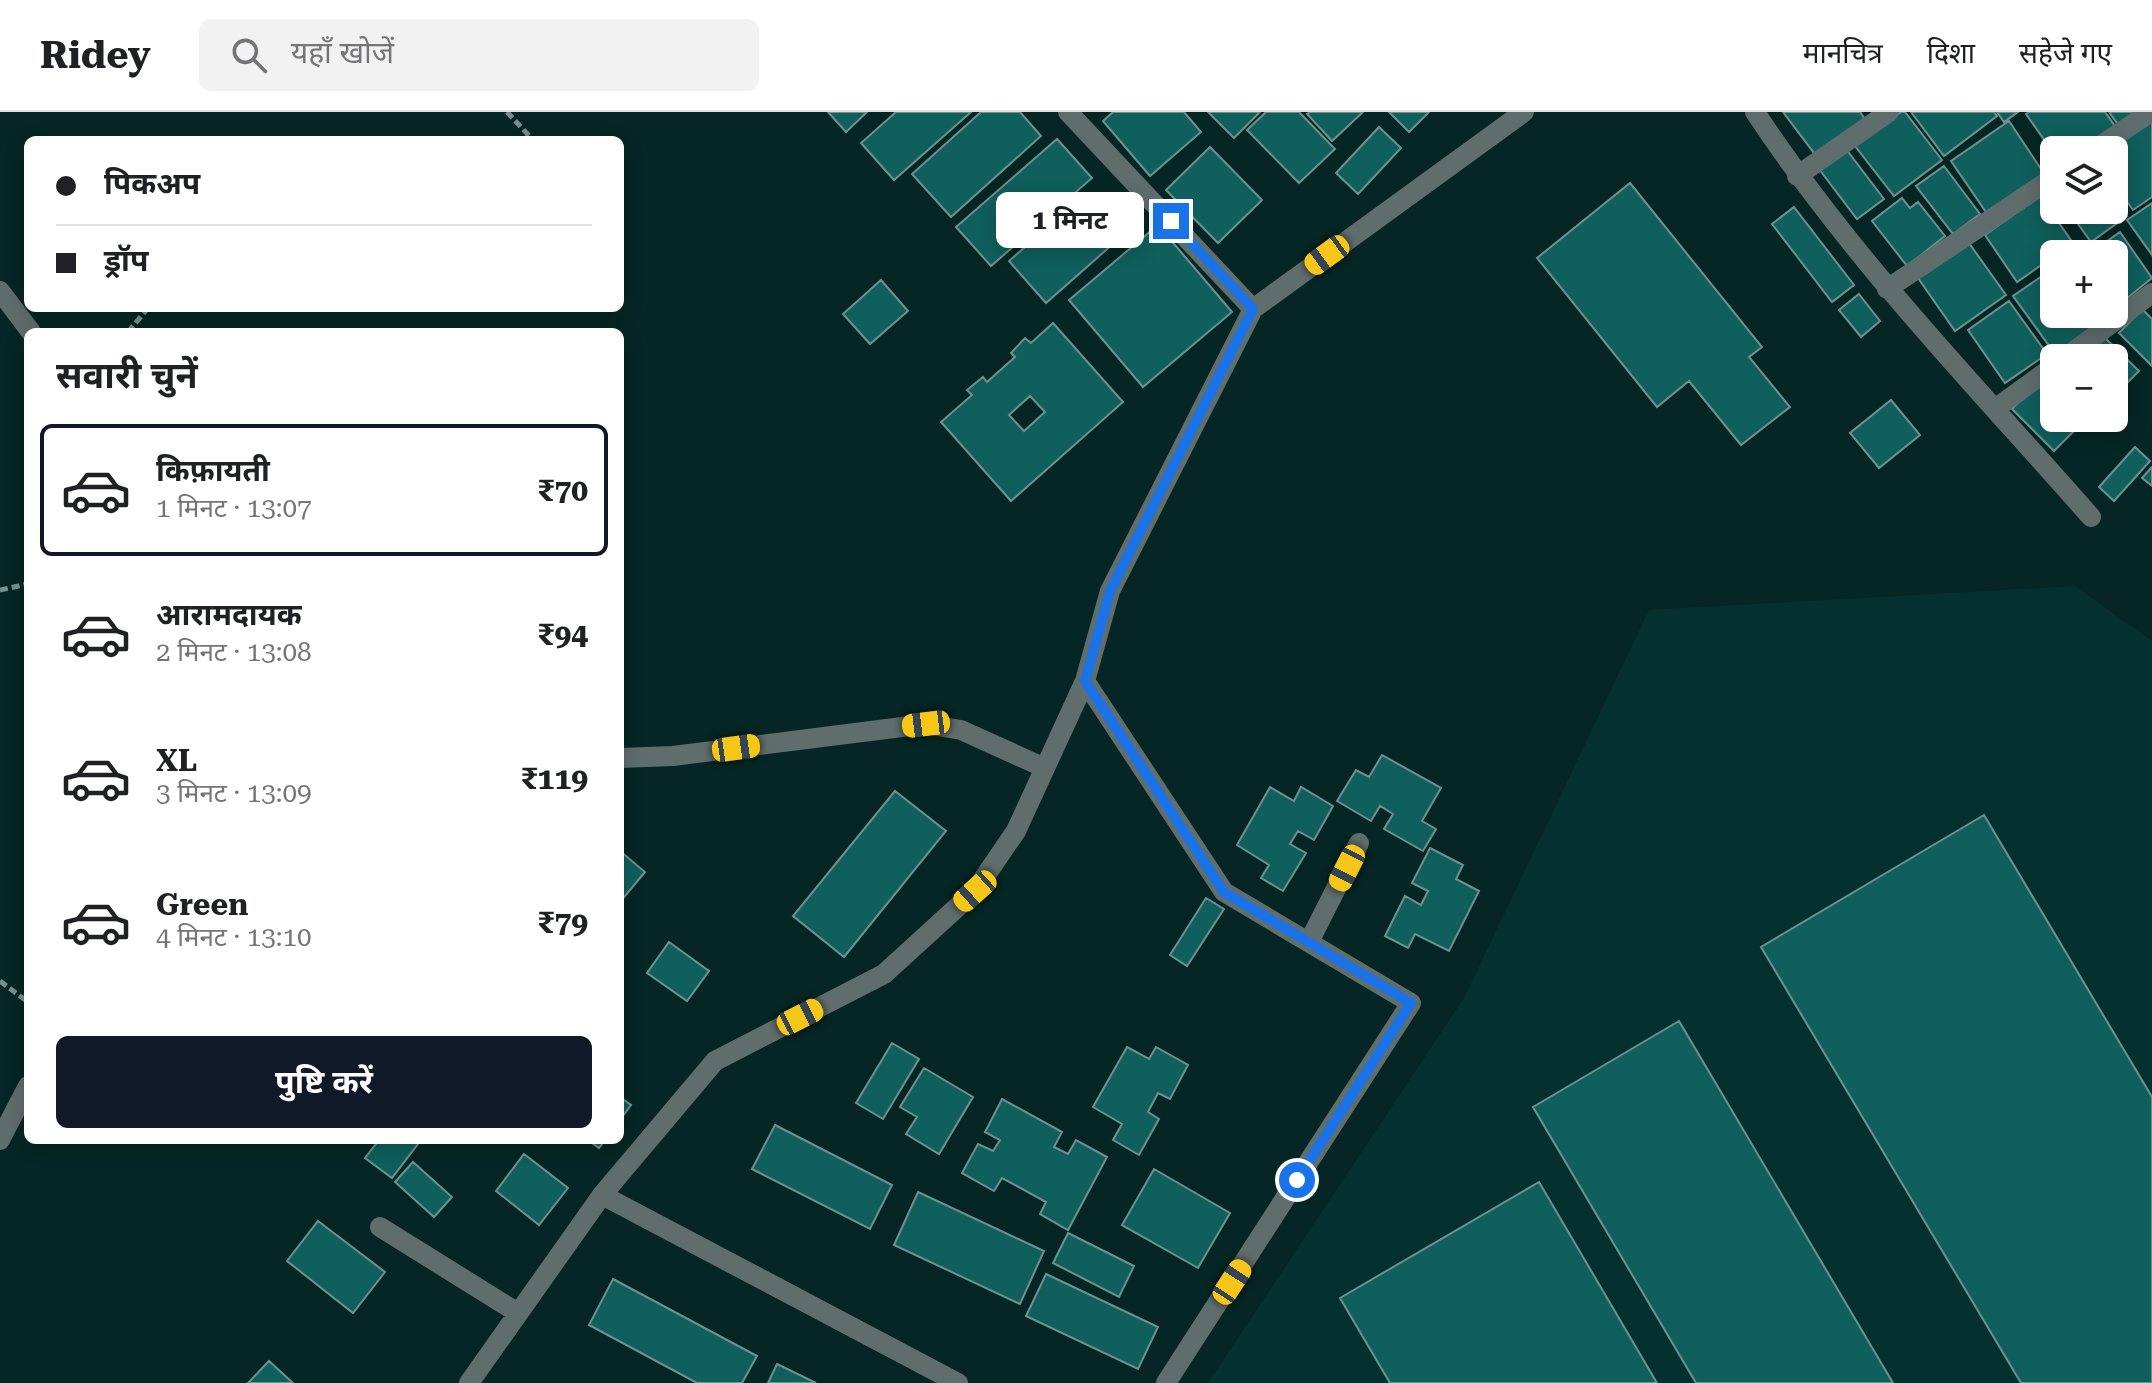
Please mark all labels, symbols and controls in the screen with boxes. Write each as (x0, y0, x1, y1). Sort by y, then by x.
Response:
search box (199, 19, 759, 91)
text: Ridey (40, 33, 151, 77)
icon: search (227, 33, 271, 77)
text: यहाँ खोजें (291, 35, 394, 70)
text: मानचित्र (1803, 37, 1883, 70)
text: दिशा (1927, 37, 1975, 70)
text: सहेजे गए (2019, 37, 2112, 70)
map controls (2040, 136, 2128, 432)
button: layers (2040, 136, 2128, 224)
text: पिकअप (104, 166, 200, 201)
callout: 1 मिनट (995, 193, 1143, 249)
route end (1153, 203, 1189, 239)
text: 1 मिनट (1032, 205, 1108, 235)
car (1301, 231, 1353, 279)
button: + (2040, 240, 2128, 328)
text: ड्रॉप (104, 243, 148, 278)
button: − (2040, 344, 2128, 432)
text: सवारी चुनें (56, 355, 198, 397)
text: किफ़ायती (156, 453, 270, 488)
icon: car (60, 454, 132, 526)
text: ₹70 (538, 473, 588, 508)
text: 1 मिनट · 13:07 (156, 493, 312, 523)
text: आरामदायक (156, 597, 302, 632)
icon: car (60, 598, 132, 670)
text: ₹94 (538, 617, 588, 652)
text: 2 मिनट · 13:08 (156, 637, 312, 667)
car (901, 709, 951, 739)
car (711, 733, 761, 763)
icon: car (60, 742, 132, 814)
text: XL (156, 743, 197, 778)
text: ₹119 (521, 761, 588, 796)
text: 3 मिनट · 13:09 (156, 778, 312, 808)
car (1325, 841, 1369, 895)
car (949, 866, 1001, 916)
icon: car (60, 886, 132, 958)
text: Green (156, 887, 248, 922)
text: ₹79 (538, 905, 588, 940)
text: 4 मिनट · 13:10 (156, 922, 312, 952)
car (773, 995, 827, 1039)
button: पुष्टि करें (56, 1036, 592, 1128)
route start (1279, 1162, 1315, 1198)
car (1209, 1255, 1255, 1309)

